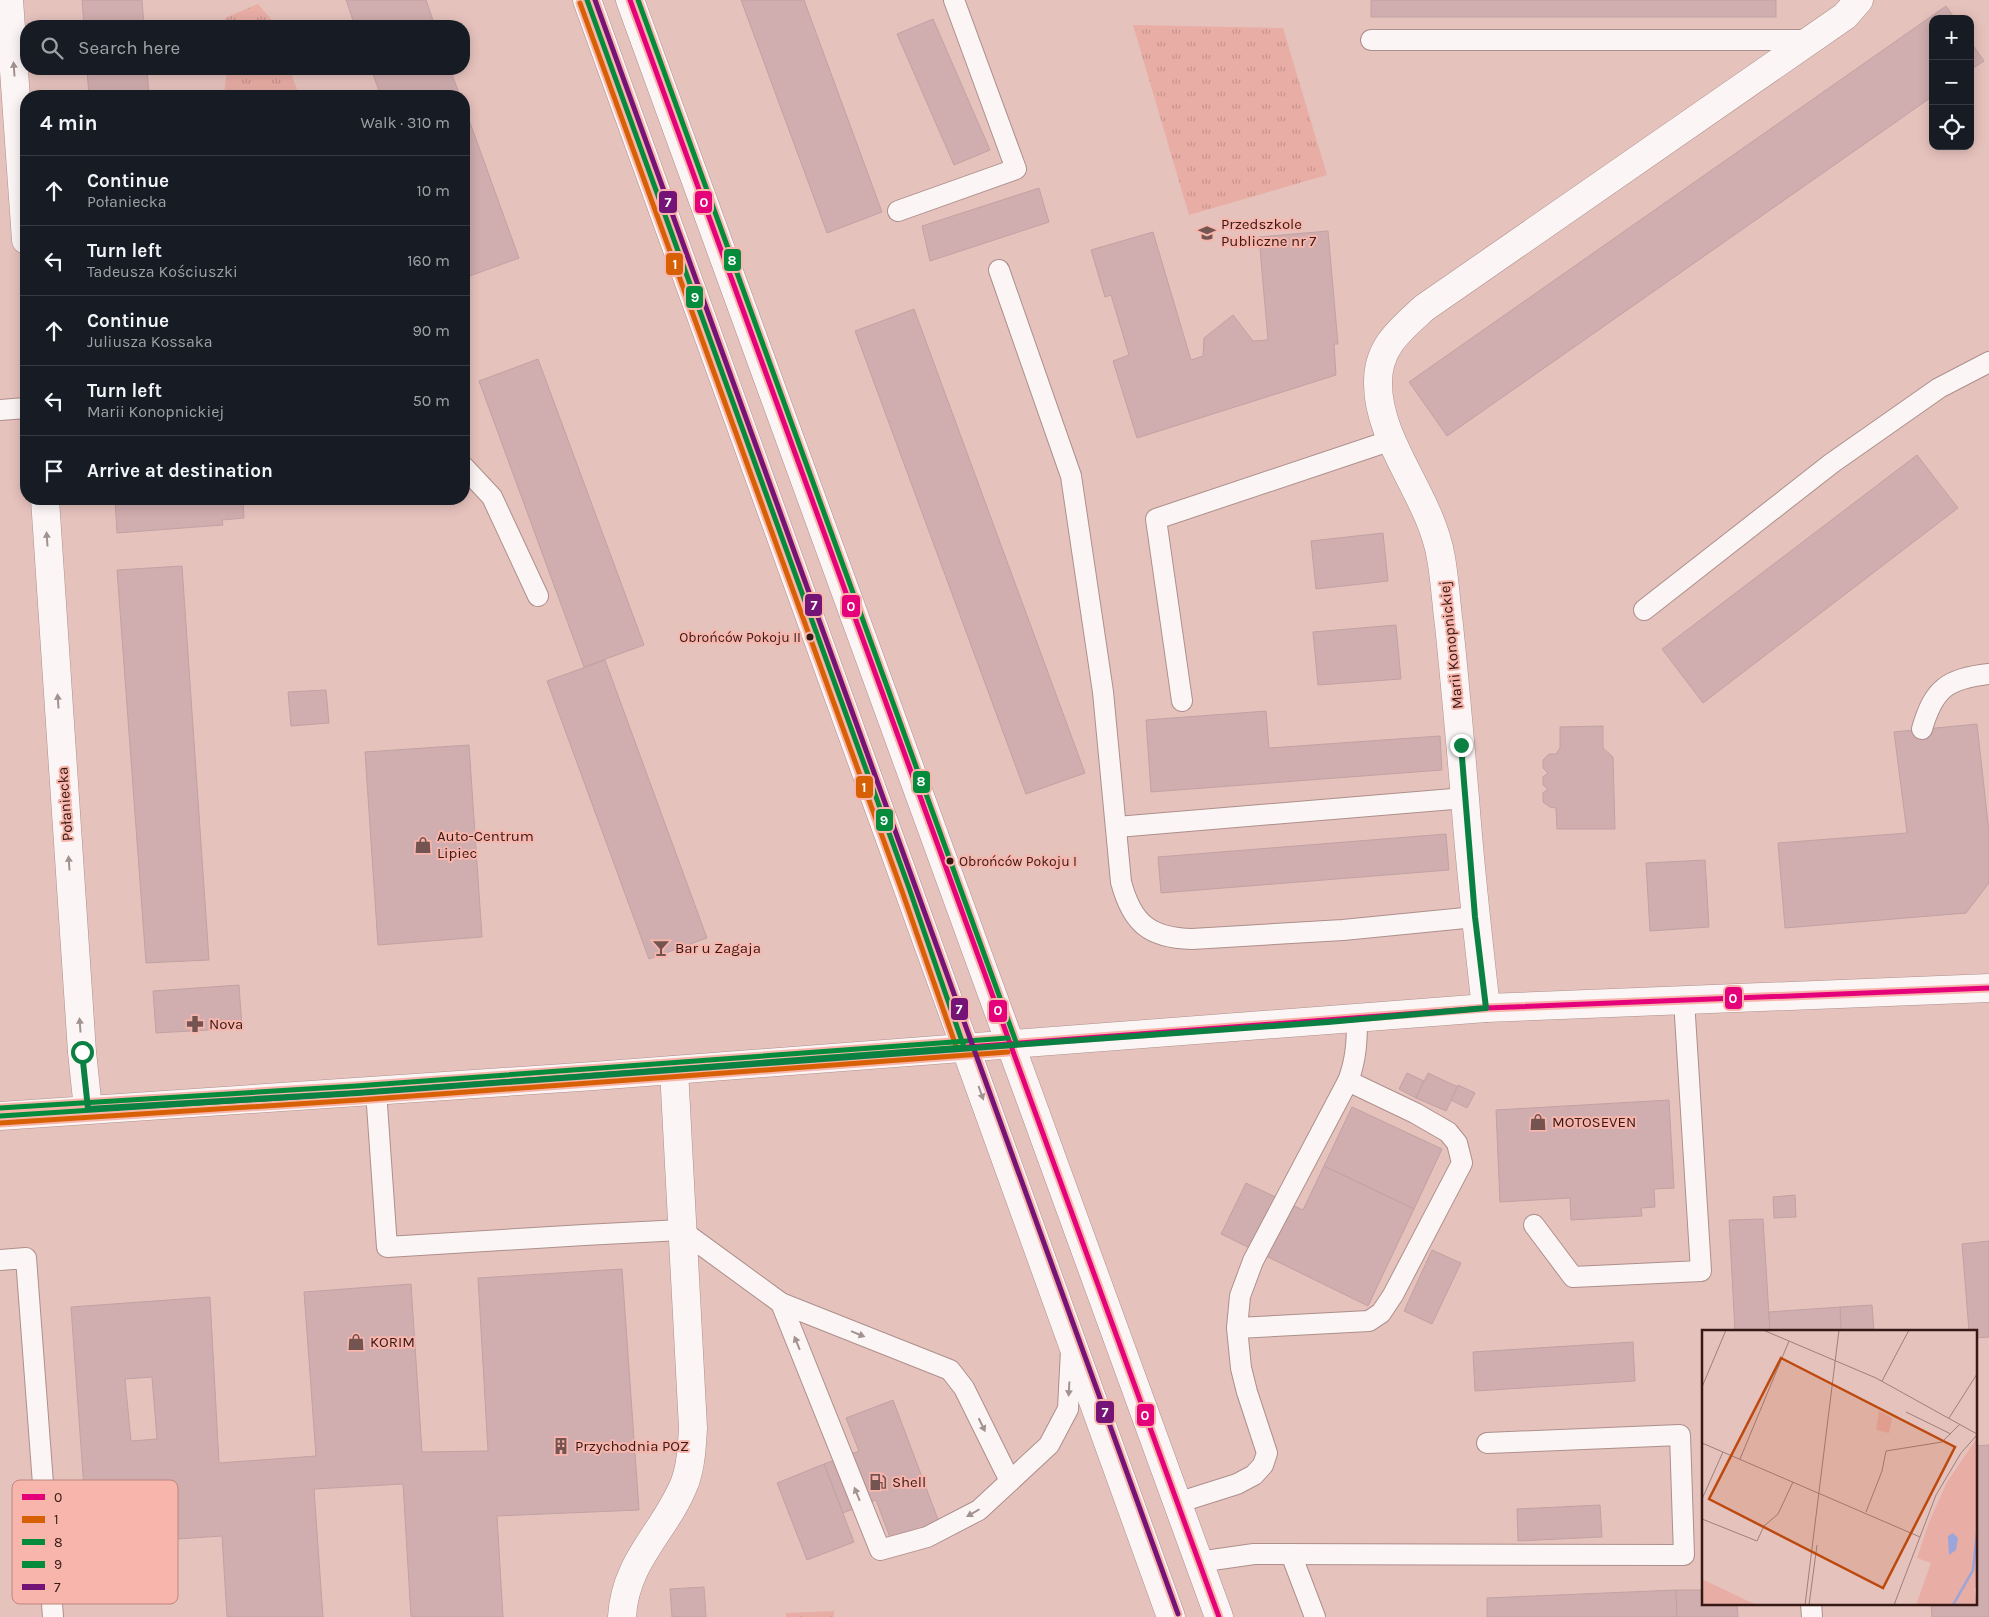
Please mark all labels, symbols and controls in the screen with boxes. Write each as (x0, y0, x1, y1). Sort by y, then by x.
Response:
map controls (1929, 15, 1974, 150)
button: + (1929, 15, 1974, 60)
search box (20, 20, 470, 75)
icon: search (38, 34, 66, 62)
text: Search here (78, 37, 180, 59)
button: − (1929, 60, 1974, 105)
one-way arrow (10, 61, 18, 77)
button: locate (1929, 105, 1974, 150)
text: 4 min (40, 111, 98, 135)
text: Walk · 310 m (360, 113, 450, 132)
text: Continue (87, 170, 169, 192)
icon: ahead (40, 177, 68, 205)
text: 10 m (416, 181, 450, 200)
line badge: 7 (658, 190, 678, 214)
line badge: 0 (694, 190, 713, 214)
text: Połaniecka (87, 192, 167, 211)
text: 7 (665, 194, 672, 211)
text: 0 (700, 194, 709, 211)
place label: Przedszkole Publiczne nr 7 (1221, 215, 1316, 250)
school or university icon: Przedszkole Publiczne nr 7 (1197, 223, 1217, 243)
text: Turn left (87, 240, 162, 262)
icon: left (40, 247, 68, 275)
line badge: 8 (723, 248, 742, 272)
text: 160 m (407, 251, 450, 270)
line badge: 1 (665, 252, 684, 276)
text: 8 (727, 252, 737, 269)
text: 1 (673, 256, 678, 273)
text: Tadeusza Kościuszki (87, 262, 238, 281)
line badge: 9 (685, 285, 704, 309)
text: 9 (691, 289, 699, 306)
text: Continue (87, 310, 169, 332)
icon: ahead (40, 317, 68, 345)
text: 90 m (412, 321, 450, 340)
text: Juliusza Kossaka (87, 332, 213, 351)
text: Turn left (87, 380, 162, 402)
icon: left (40, 387, 68, 415)
text: 50 m (413, 391, 450, 410)
text: Marii Konopnickiej (87, 402, 224, 421)
icon: arrive (40, 457, 68, 485)
text: Arrive at destination (87, 460, 273, 482)
one-way arrow (43, 531, 51, 547)
street label: Marii Konopnickiej (1435, 580, 1467, 710)
line badge: 7 (804, 593, 823, 617)
line badge: 0 (841, 594, 861, 618)
text: 7 (811, 597, 818, 614)
text: 0 (847, 598, 856, 615)
place label: Obrońców Pokoju II (679, 629, 801, 646)
marker: Obrońców Pokoju II (805, 632, 815, 642)
one-way arrow (54, 693, 62, 709)
route end (1450, 734, 1473, 757)
street label: Połaniecka (53, 766, 77, 842)
line badge: 8 (912, 770, 931, 794)
text: 8 (916, 773, 926, 790)
line badge: 1 (855, 775, 874, 799)
text: 1 (862, 779, 867, 796)
line badge: 9 (875, 808, 894, 832)
text: 9 (880, 812, 888, 829)
place label: Auto-Centrum Lipiec (437, 827, 534, 862)
shop icon: Auto-Centrum Lipiec (413, 835, 433, 855)
place label: Obrońców Pokoju I (959, 853, 1077, 870)
one-way arrow (65, 855, 73, 871)
marker: Obrońców Pokoju I (945, 856, 955, 866)
bar icon: Bar u Zagaja (651, 938, 671, 958)
place label: Bar u Zagaja (675, 939, 761, 957)
line badge: 0 (1724, 986, 1743, 1010)
text: 0 (1729, 990, 1738, 1007)
line badge: 7 (950, 997, 969, 1021)
line badge: 0 (988, 999, 1008, 1023)
text: 7 (956, 1001, 963, 1018)
text: 0 (994, 1002, 1003, 1019)
pharmacy icon: Nova (185, 1014, 205, 1034)
place label: Nova (209, 1015, 243, 1033)
one-way arrow (76, 1017, 84, 1033)
route start (71, 1041, 94, 1064)
one-way arrow (977, 1086, 985, 1101)
shop icon: MOTOSEVEN (1528, 1112, 1548, 1132)
place label: MOTOSEVEN (1552, 1113, 1636, 1131)
inset map (1702, 1330, 1976, 1604)
one-way arrow (851, 1331, 866, 1338)
shop icon: KORIM (346, 1332, 366, 1352)
place label: KORIM (370, 1333, 415, 1351)
one-way arrow (792, 1336, 800, 1350)
one-way arrow (1065, 1381, 1073, 1397)
line badge: 7 (1095, 1400, 1115, 1424)
line badge: 0 (1136, 1403, 1155, 1427)
text: 7 (1102, 1404, 1109, 1421)
text: 0 (1141, 1407, 1150, 1424)
one-way arrow (978, 1418, 986, 1433)
building icon: Przychodnia POZ (551, 1436, 571, 1456)
place label: Przychodnia POZ (575, 1437, 689, 1455)
fuel station icon: Shell (868, 1472, 888, 1492)
place label: Shell (892, 1473, 926, 1491)
legend (12, 1480, 178, 1604)
one-way arrow (853, 1486, 861, 1501)
text: 0 (54, 1489, 62, 1506)
one-way arrow (967, 1508, 980, 1517)
text: 1 (54, 1511, 59, 1528)
text: 8 (54, 1534, 63, 1551)
text: 9 (54, 1556, 62, 1573)
text: 7 (54, 1579, 61, 1596)

